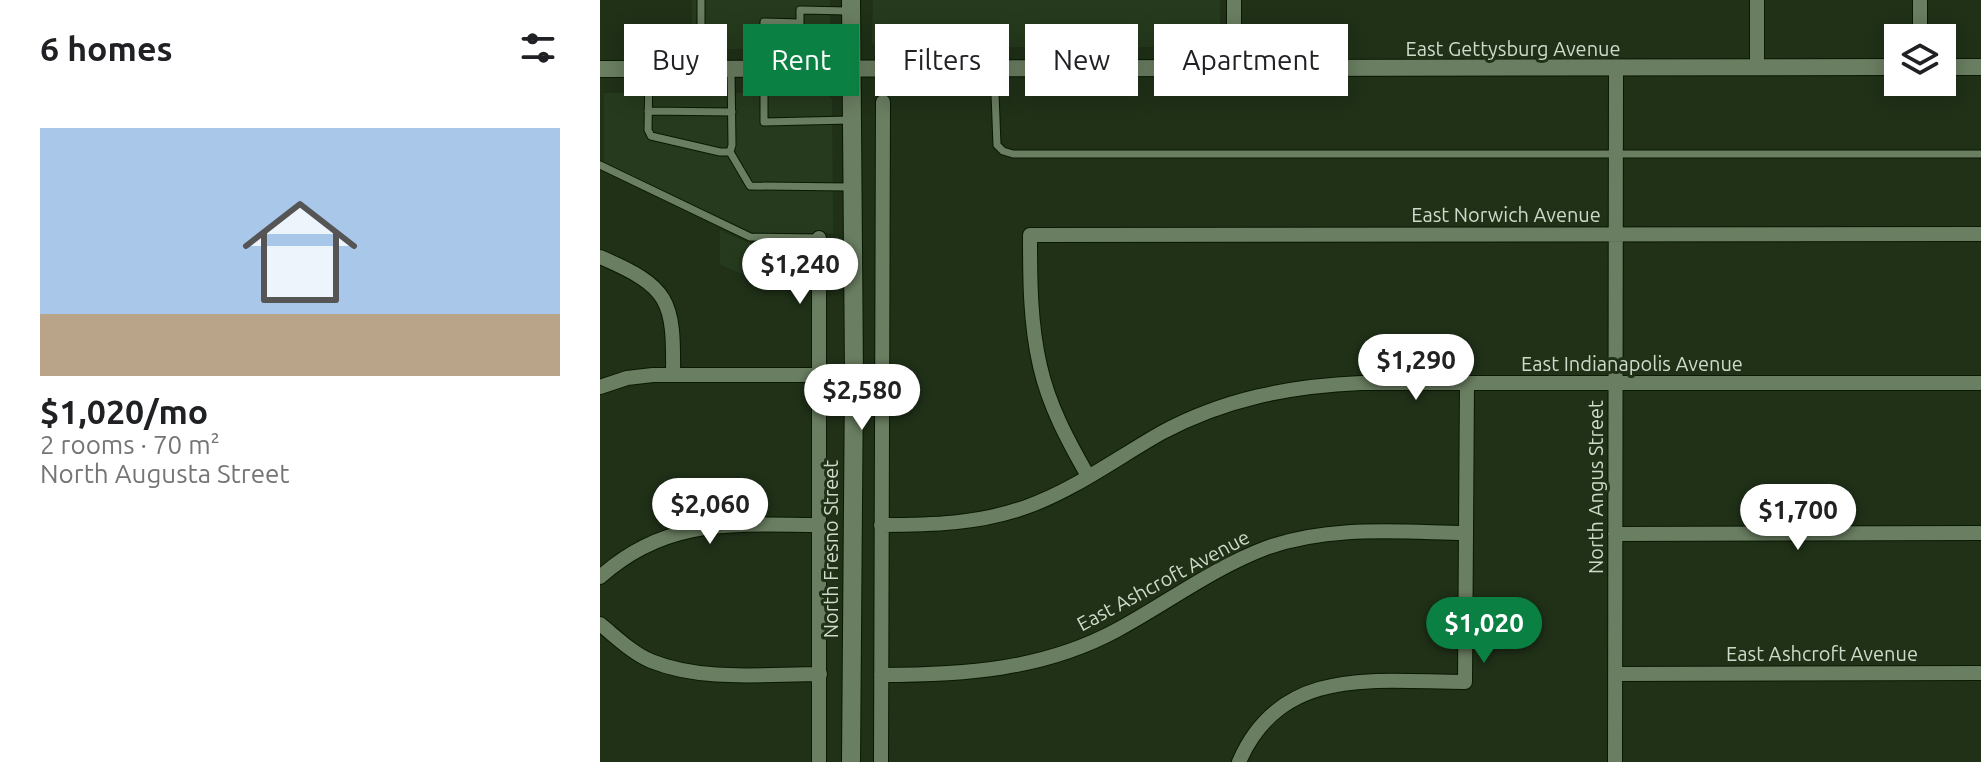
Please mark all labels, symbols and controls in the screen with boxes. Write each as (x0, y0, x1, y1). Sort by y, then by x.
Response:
chip: Buy (624, 24, 727, 96)
chip: Rent (743, 24, 859, 96)
chip: Filters (875, 24, 1009, 96)
chip: New (1025, 24, 1138, 96)
chip: Apartment (1154, 24, 1348, 96)
map controls (1884, 24, 1956, 96)
button: layers (1884, 24, 1956, 96)
icon: filters (516, 26, 560, 70)
text: 6 homes (40, 29, 173, 67)
street label: East Gettysburg Avenue (1405, 37, 1621, 60)
icon: home (228, 180, 372, 324)
street label: East Norwich Avenue (1411, 203, 1601, 226)
pin: $1,240 (735, 238, 865, 306)
text: $1,240 (760, 249, 840, 278)
pin: $1,290 (1351, 334, 1481, 402)
text: $1,290 (1376, 345, 1456, 374)
street label: East Indianapolis Avenue (1521, 352, 1743, 375)
pin: $2,580 (797, 364, 927, 432)
text: $2,580 (822, 375, 902, 404)
text: $1,020/mo (40, 392, 208, 430)
street label: North Angus Street (1584, 400, 1607, 574)
text: 2 rooms · 70 m² (40, 430, 220, 459)
text: North Augusta Street (40, 459, 290, 488)
street label: North Fresno Street (819, 460, 842, 638)
pin: $2,060 (645, 478, 775, 546)
pin: $1,700 (1733, 484, 1863, 552)
text: $2,060 (670, 489, 750, 518)
text: $1,700 (1758, 495, 1838, 524)
street label: East Ashcroft Avenue (1073, 525, 1253, 635)
pin: $1,020 (1419, 597, 1549, 665)
text: $1,020 (1444, 608, 1524, 637)
street label: East Ashcroft Avenue (1726, 642, 1918, 665)

